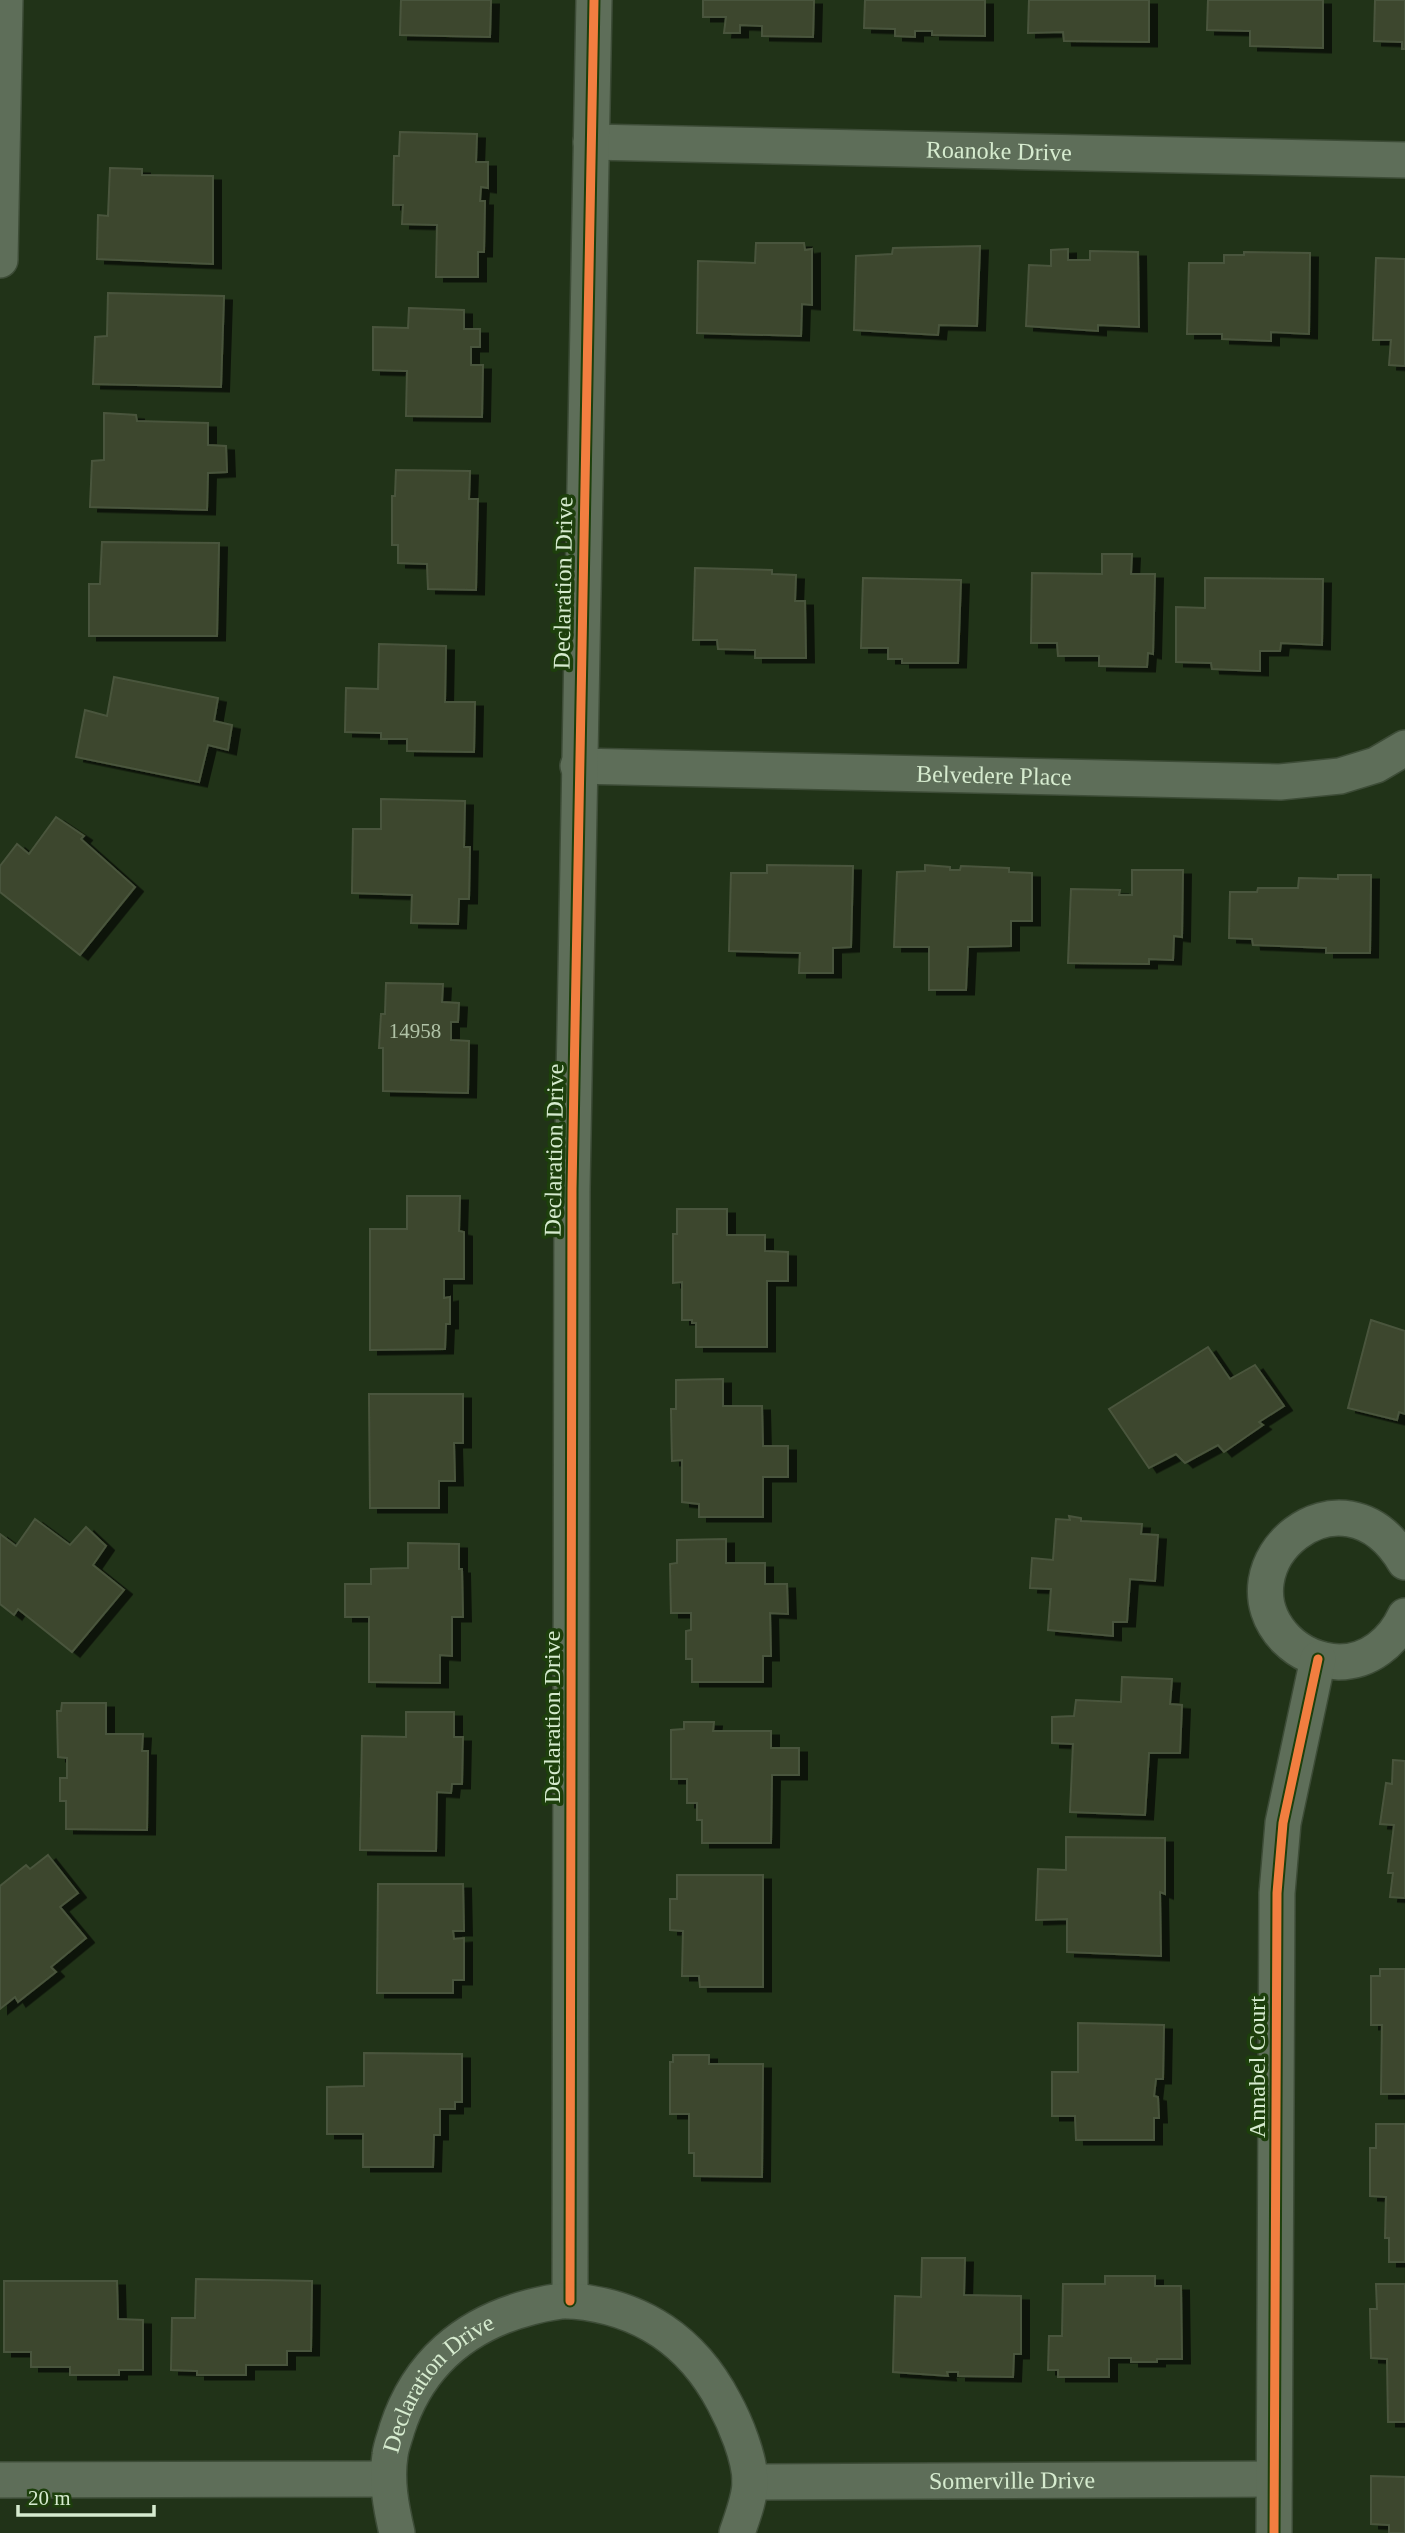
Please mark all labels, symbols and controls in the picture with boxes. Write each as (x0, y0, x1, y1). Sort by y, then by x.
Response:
street label: Roanoke Drive (926, 136, 1072, 166)
street label: Declaration Drive (548, 496, 578, 670)
street label: Belvedere Place (916, 761, 1072, 790)
house number: 14958 (389, 1019, 441, 1043)
street label: Declaration Drive (539, 1063, 569, 1237)
street label: Declaration Drive (539, 1631, 565, 1803)
street label: Annabel Court (1244, 1996, 1270, 2138)
street label: Declaration Drive (378, 2309, 498, 2456)
street label: Somerville Drive (929, 2467, 1095, 2494)
scale bar (18, 2474, 154, 2518)
text: 20 m (28, 2486, 71, 2510)

